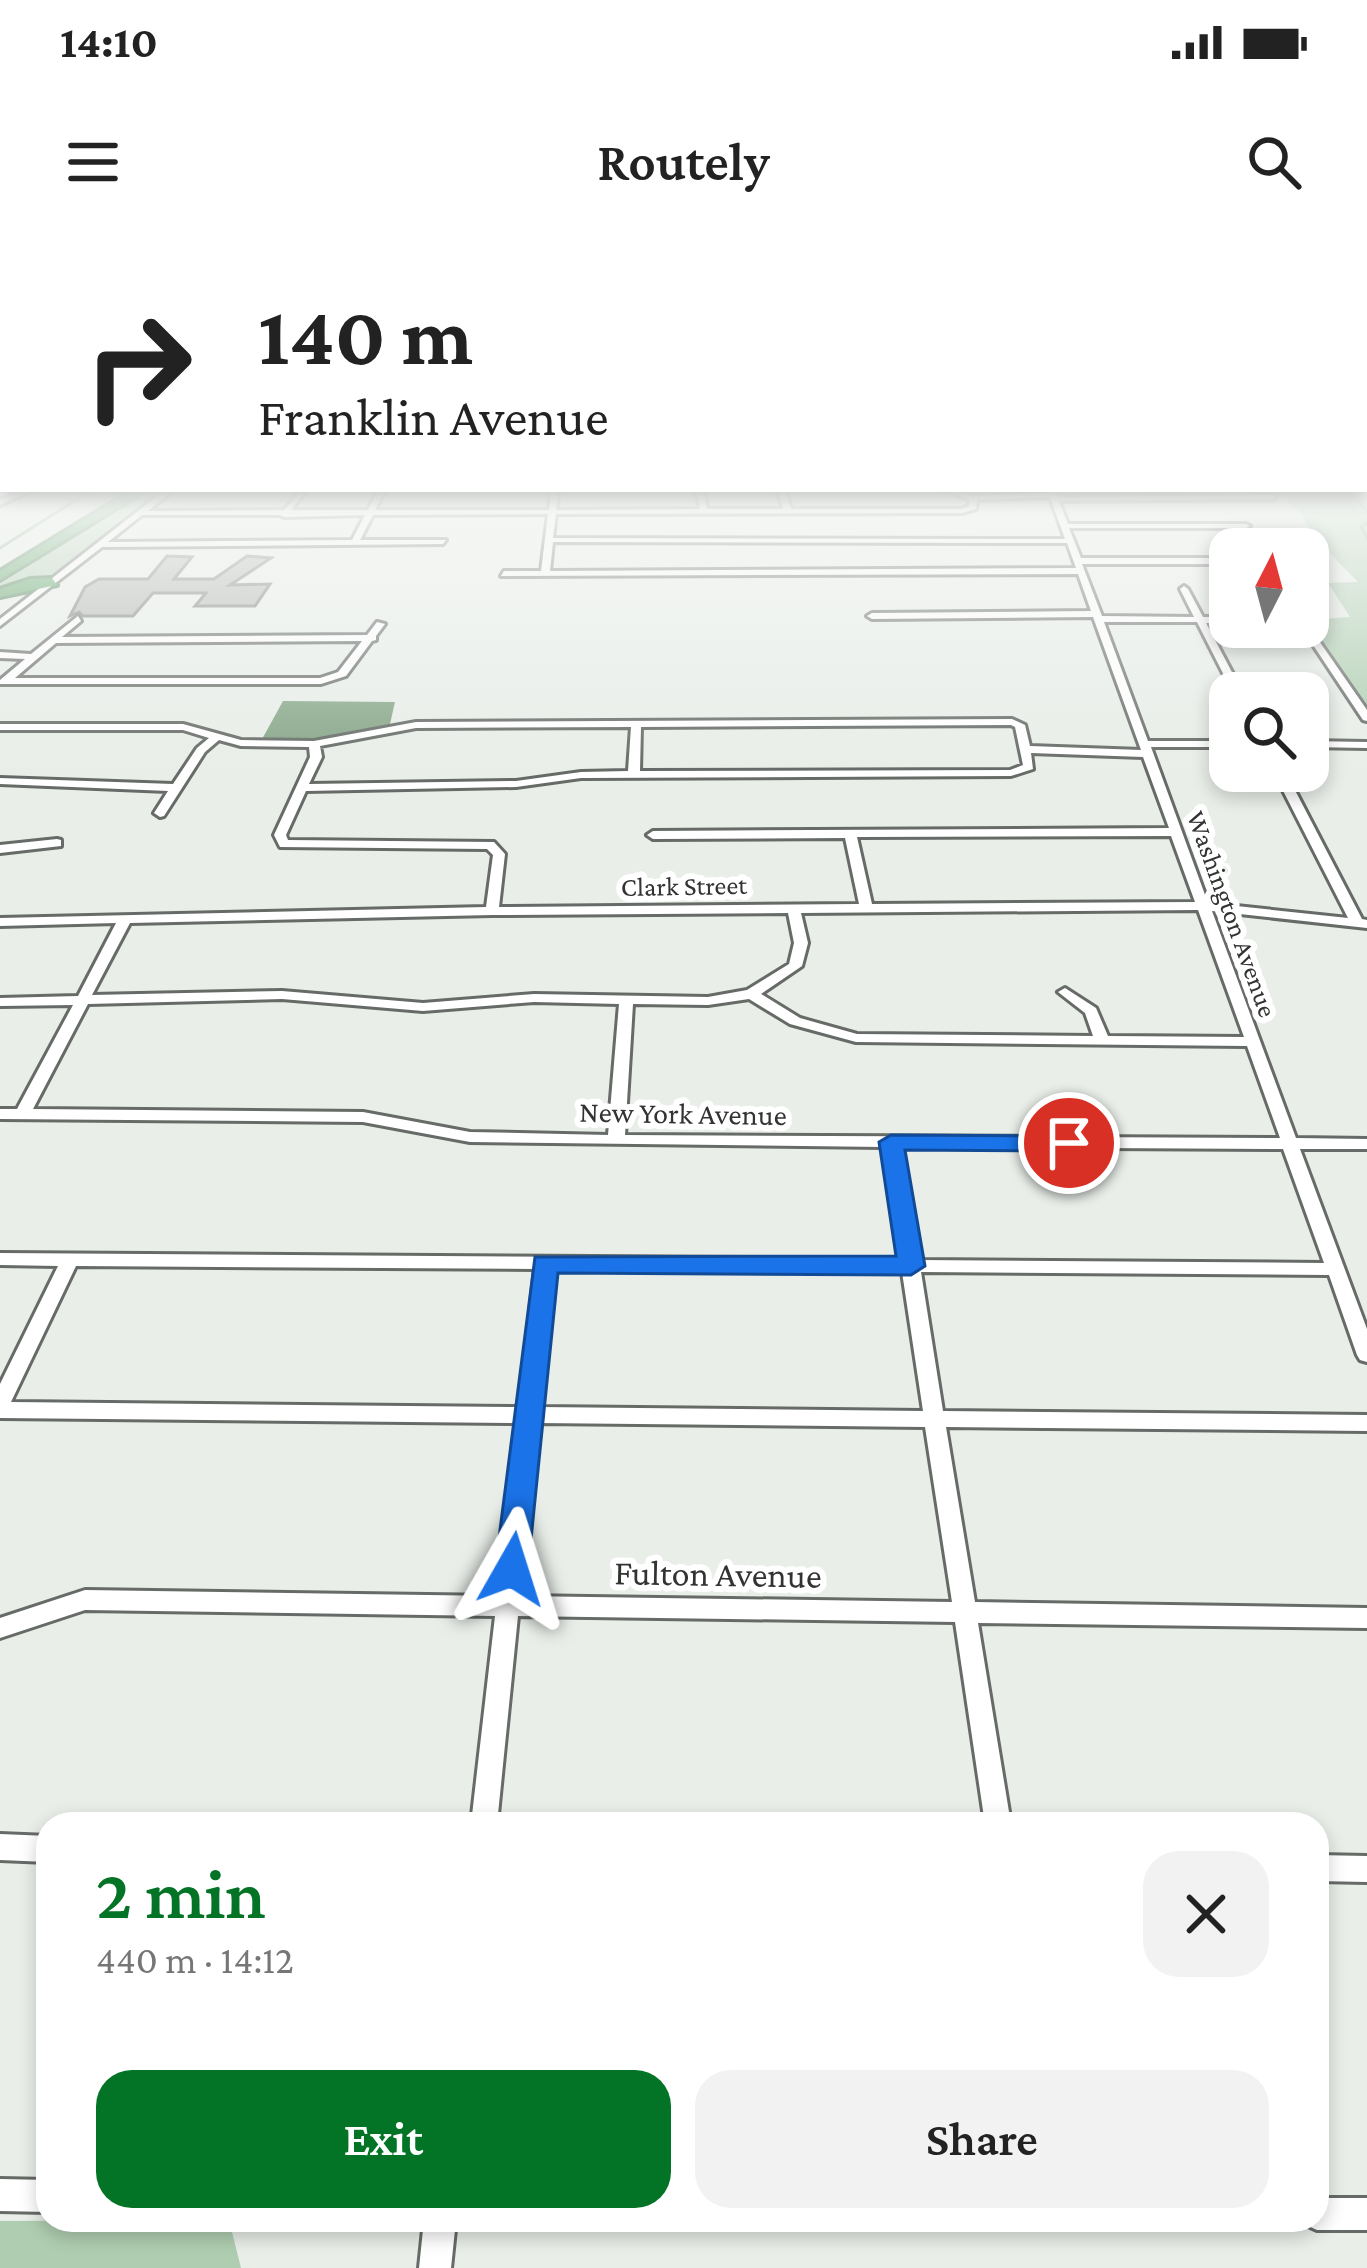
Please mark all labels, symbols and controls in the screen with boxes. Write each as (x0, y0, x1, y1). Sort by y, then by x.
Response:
text: 14:10 (60, 17, 158, 67)
icon: menu (60, 129, 126, 195)
icon: search (1241, 129, 1307, 195)
text: Routely (597, 132, 770, 192)
icon: right (60, 288, 216, 444)
text: 140 m (258, 289, 473, 382)
text: Franklin Avenue (258, 387, 609, 447)
north arrow (1209, 528, 1329, 648)
map controls (1209, 528, 1329, 792)
button: search (1209, 672, 1329, 792)
street label: Washington Avenue (1181, 807, 1283, 1021)
street label: Clark Street (621, 870, 748, 902)
pin (1018, 1092, 1120, 1194)
street label: New York Avenue (579, 1095, 787, 1131)
icon: arrive (1036, 1110, 1102, 1176)
position arrow (449, 1506, 575, 1632)
street label: Fulton Avenue (614, 1552, 822, 1596)
button: close (1143, 1851, 1269, 1977)
text: 2 min (96, 1853, 266, 1933)
text: 440 m · 14:12 (96, 1938, 294, 1981)
button: Exit (96, 2070, 671, 2208)
button: Share (695, 2070, 1269, 2208)

